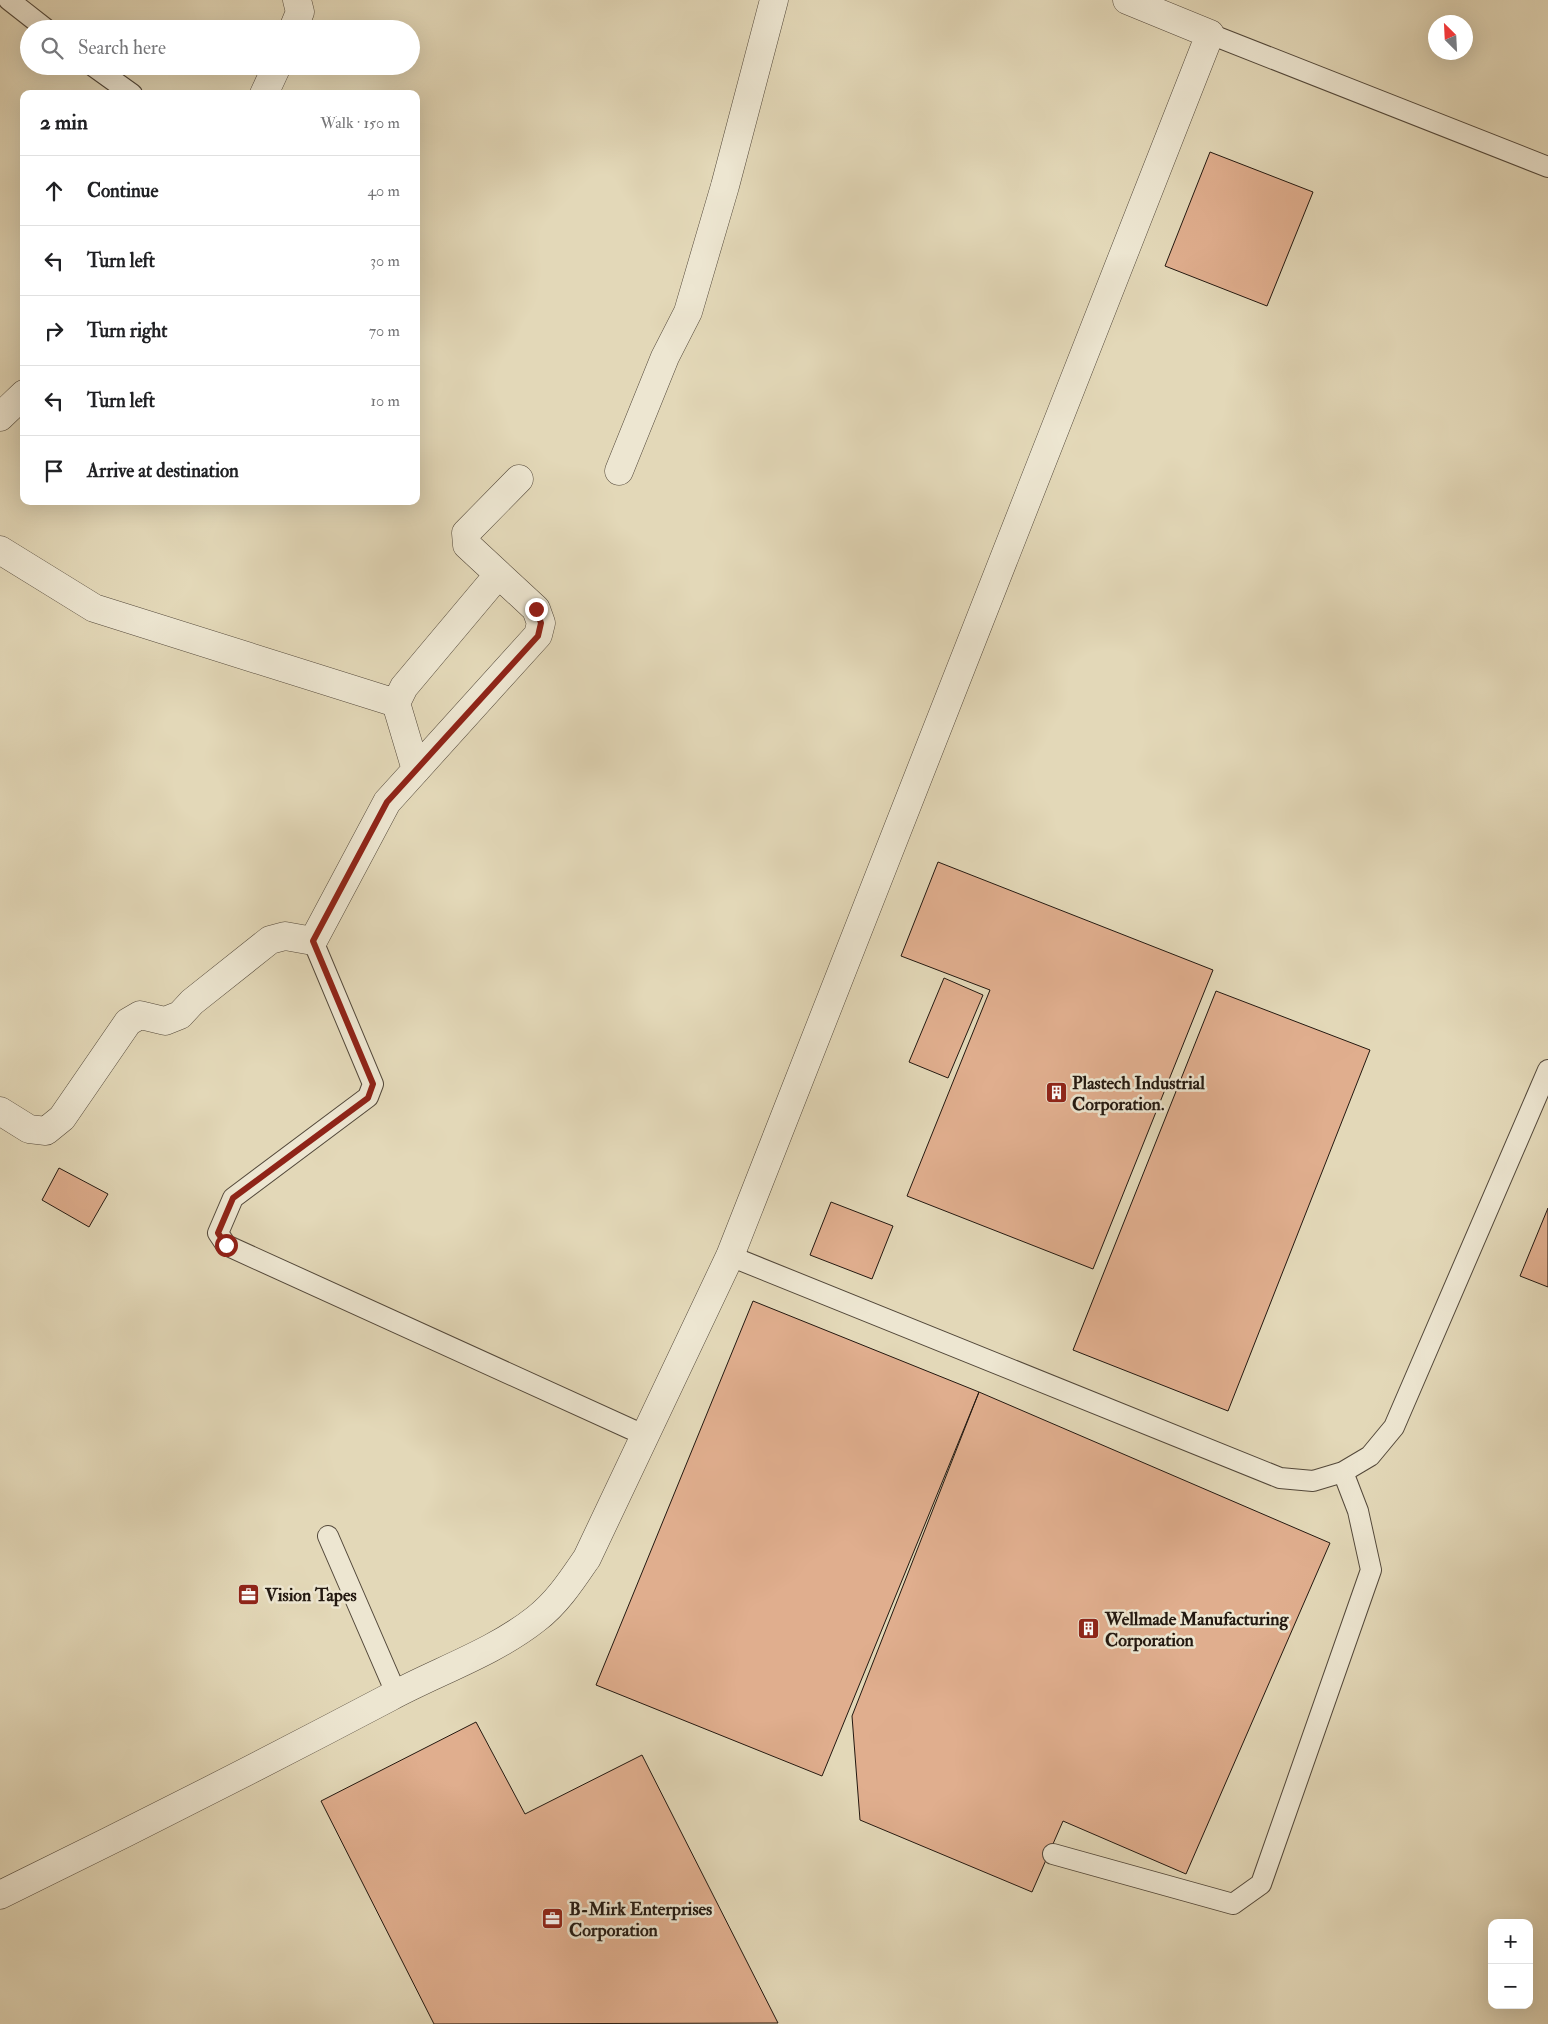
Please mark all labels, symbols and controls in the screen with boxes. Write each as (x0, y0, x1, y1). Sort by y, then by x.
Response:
north arrow (1428, 15, 1473, 60)
search box (20, 20, 420, 75)
icon: search (38, 34, 66, 62)
text: Search here (78, 36, 166, 60)
text: 2 min (40, 109, 88, 136)
text: Walk · 150 m (320, 113, 400, 133)
icon: ahead (40, 177, 68, 205)
text: Continue (87, 179, 158, 203)
text: 40 m (367, 181, 400, 201)
icon: left (40, 247, 68, 275)
text: Turn left (87, 249, 155, 273)
text: 30 m (370, 251, 400, 271)
icon: right (40, 317, 68, 345)
text: Turn right (87, 319, 167, 343)
text: 70 m (369, 321, 400, 341)
icon: left (40, 387, 68, 415)
text: Turn left (87, 389, 155, 413)
text: 10 m (370, 391, 400, 411)
icon: arrive (40, 457, 68, 485)
text: Arrive at destination (87, 459, 239, 483)
route end (525, 598, 548, 621)
place label: Plastech Industrial Corporation. (1072, 1072, 1205, 1116)
building icon: Plastech Industrial Corporation. (1044, 1081, 1068, 1105)
route start (215, 1234, 238, 1257)
office icon: Vision Tapes (237, 1583, 261, 1607)
place label: Vision Tapes (264, 1584, 357, 1607)
place label: Wellmade Manufacturing Corporation (1104, 1608, 1290, 1652)
building icon: Wellmade Manufacturing Corporation (1077, 1617, 1101, 1641)
place label: B-Mirk Enterprises Corporation (569, 1898, 712, 1942)
office icon: B-Mirk Enterprises Corporation (541, 1907, 565, 1931)
map controls (1488, 1919, 1533, 2009)
button: + (1488, 1919, 1533, 1964)
button: − (1488, 1964, 1533, 2009)

